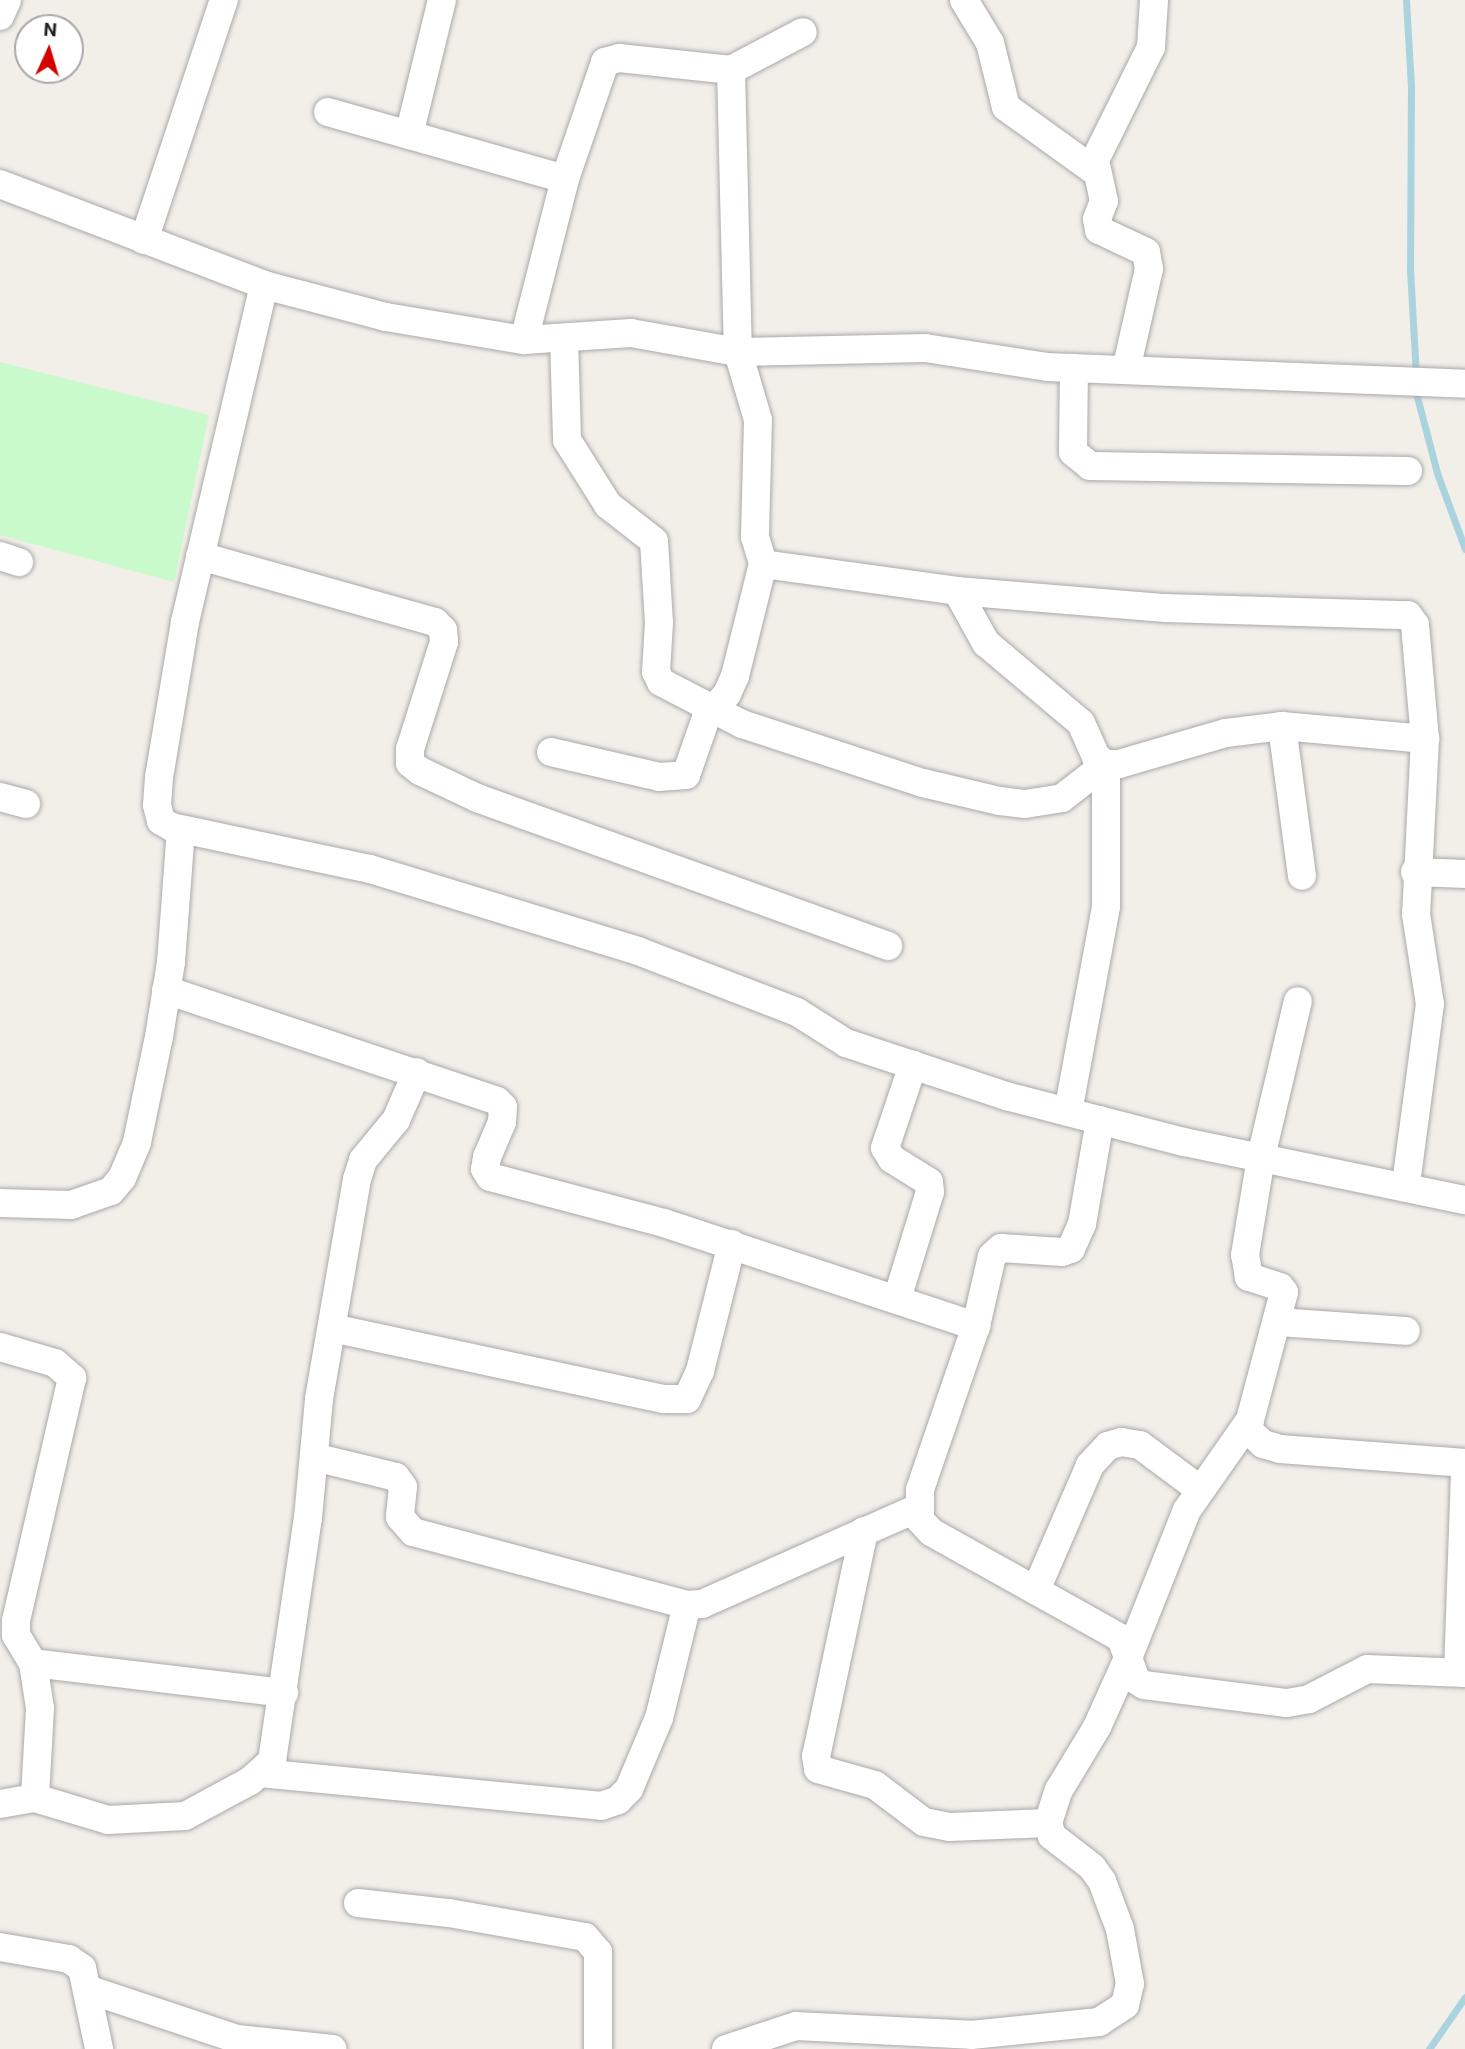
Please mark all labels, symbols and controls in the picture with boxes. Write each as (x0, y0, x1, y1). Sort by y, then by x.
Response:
north arrow (14, 14, 84, 84)
text: N (43, 18, 58, 41)

